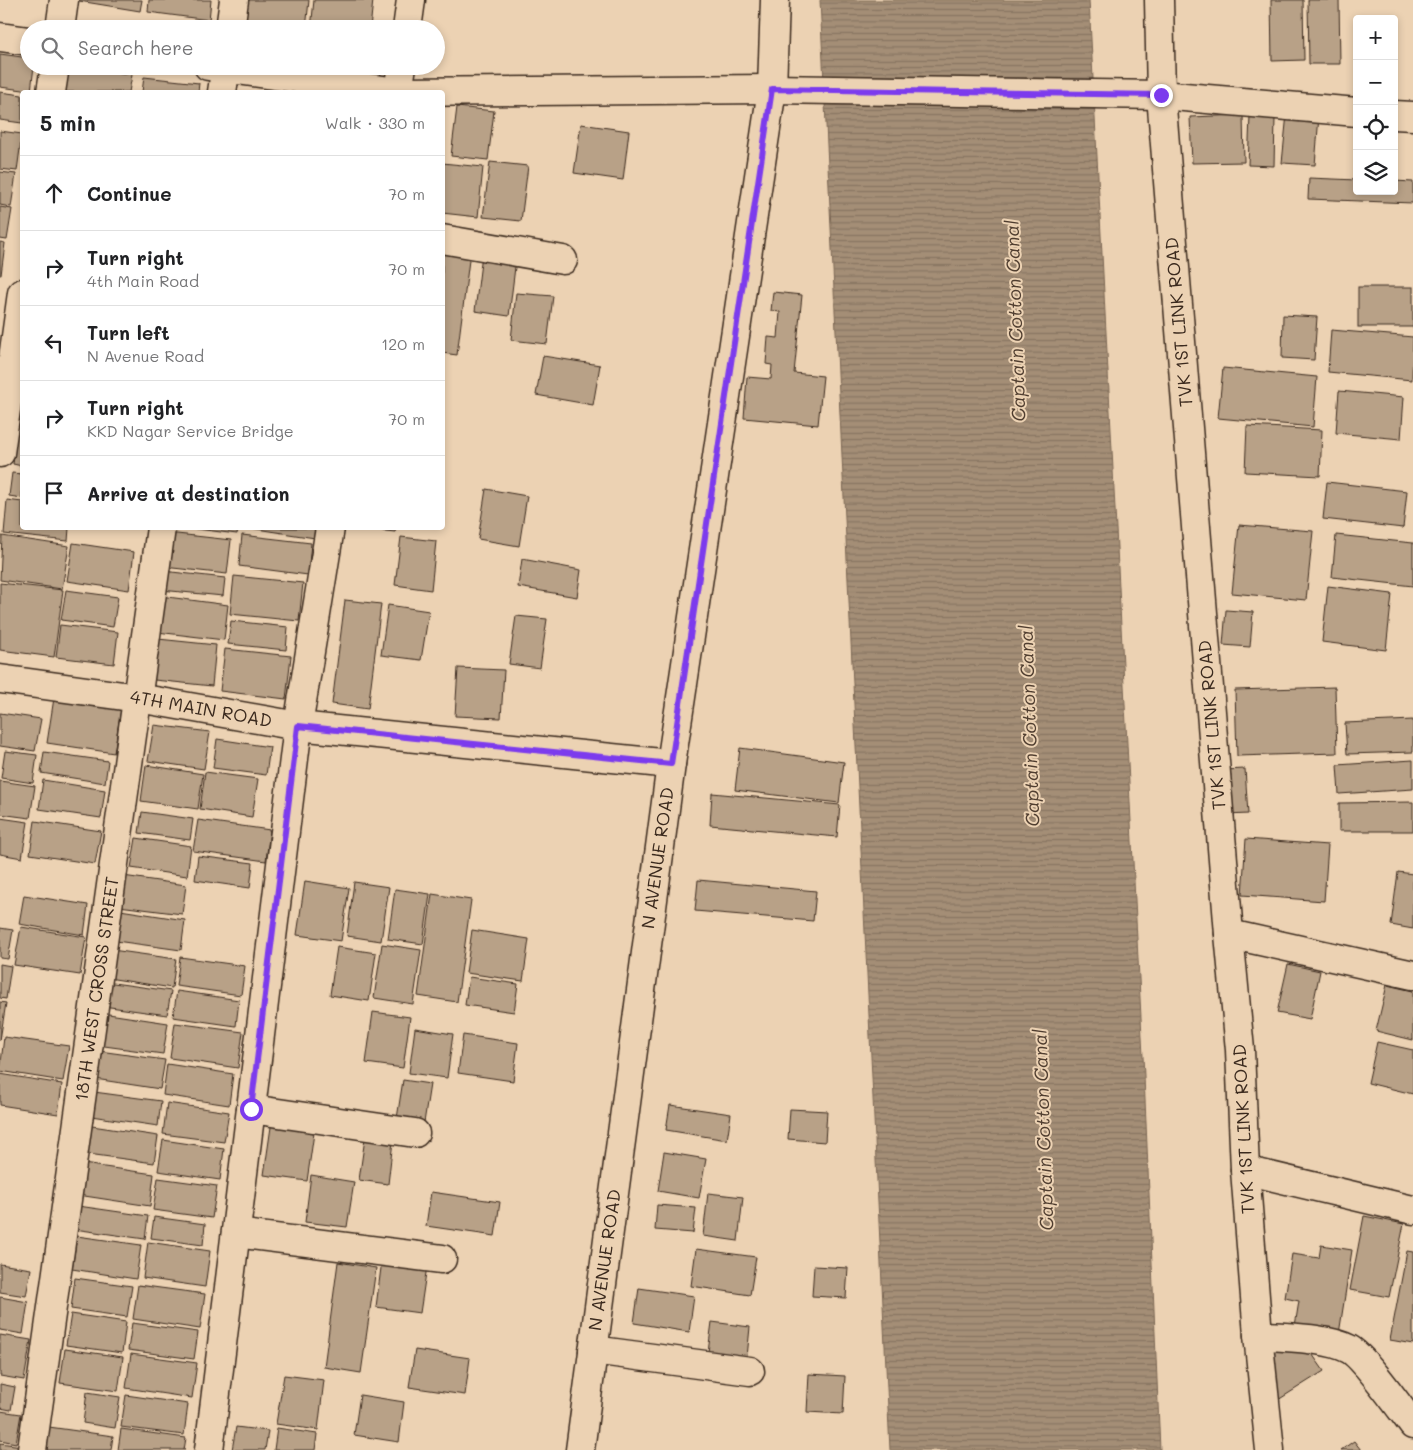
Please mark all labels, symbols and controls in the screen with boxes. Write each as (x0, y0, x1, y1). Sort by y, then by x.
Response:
map controls (1353, 15, 1398, 195)
button: + (1353, 15, 1398, 60)
search box (20, 20, 445, 75)
icon: search (38, 34, 66, 62)
text: Search here (78, 35, 194, 60)
button: − (1353, 60, 1398, 105)
route end (1150, 84, 1173, 107)
button: locate (1353, 105, 1398, 150)
text: 5 min (40, 109, 96, 136)
text: Walk · 330 m (325, 112, 425, 133)
button: layers (1353, 150, 1398, 195)
icon: ahead (40, 179, 68, 207)
text: Continue (87, 181, 172, 206)
text: 70 m (388, 183, 425, 204)
water label: Captain Cotton Canal (998, 220, 1031, 422)
street label: TVK 1ST LINK ROAD (1159, 236, 1197, 408)
text: Turn right (87, 245, 184, 270)
icon: right (40, 254, 68, 282)
text: 70 m (388, 258, 425, 279)
text: 4th Main Road (87, 270, 199, 291)
text: Turn left (87, 320, 170, 345)
icon: left (40, 329, 68, 357)
text: 120 m (381, 333, 425, 354)
text: N Avenue Road (87, 345, 204, 366)
text: Turn right (87, 395, 184, 420)
icon: right (40, 404, 68, 432)
text: 70 m (388, 408, 425, 429)
text: KKD Nagar Service Bridge (87, 420, 294, 441)
icon: arrive (40, 479, 68, 507)
text: Arrive at destination (87, 481, 290, 506)
water label: Captain Cotton Canal (1012, 625, 1045, 827)
street label: TVK 1ST LINK ROAD (1192, 639, 1230, 811)
street label: 4TH MAIN ROAD (128, 684, 274, 732)
street label: N AVENUE ROAD (635, 786, 679, 930)
street label: 18TH WEST CROSS STREET (68, 875, 124, 1103)
water label: Captain Cotton Canal (1026, 1029, 1059, 1231)
street label: TVK 1ST LINK ROAD (1227, 1043, 1259, 1215)
route start (240, 1098, 263, 1121)
street label: N AVENUE ROAD (582, 1188, 626, 1332)

